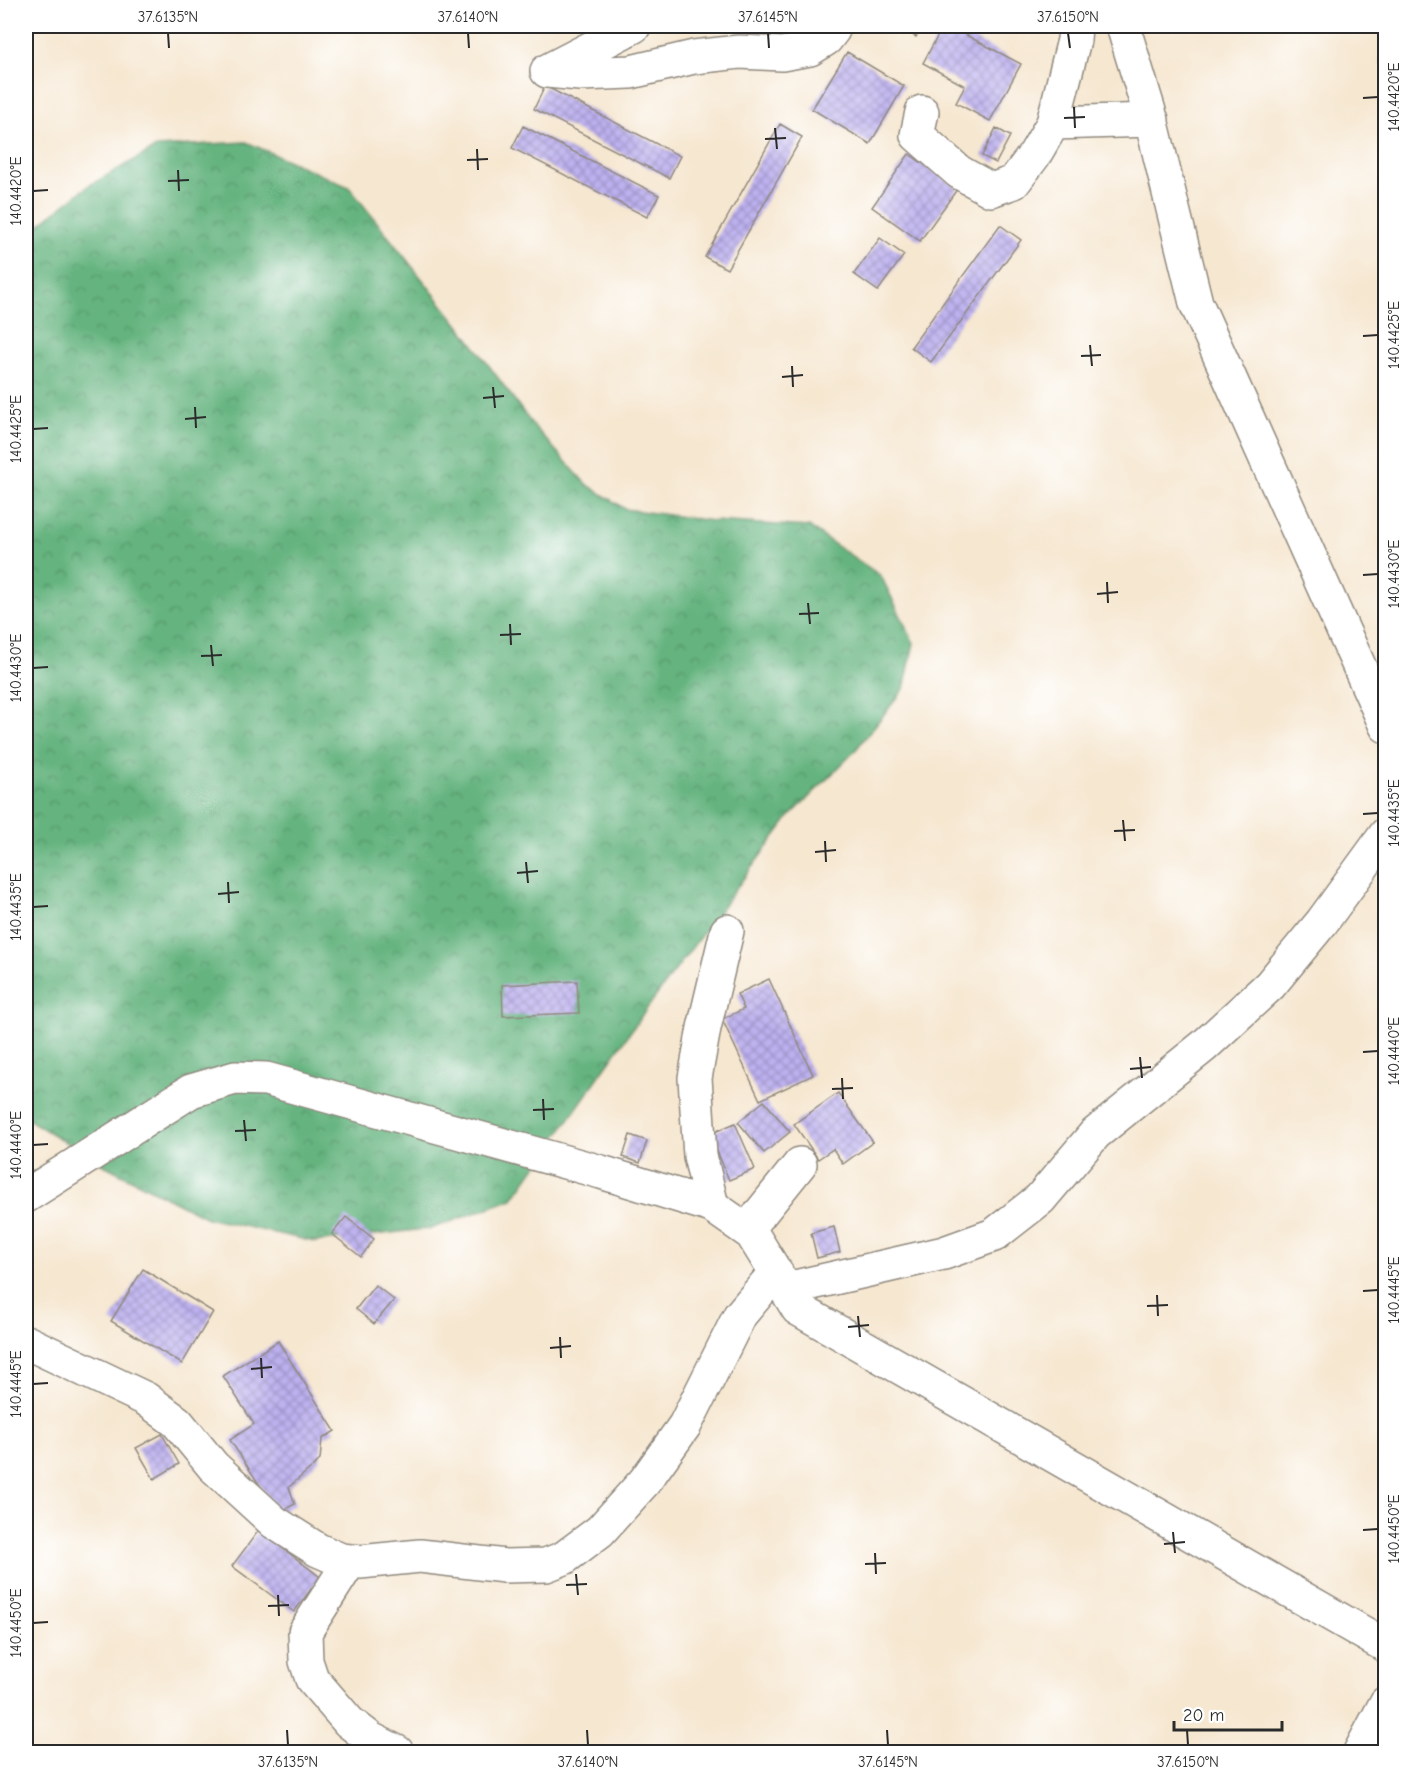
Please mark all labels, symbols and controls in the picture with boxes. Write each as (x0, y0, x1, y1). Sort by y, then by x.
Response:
text: 37.6135°N (138, 8, 198, 26)
text: 37.6140°N (438, 8, 499, 26)
text: 37.6145°N (738, 8, 798, 26)
text: 37.6150°N (1037, 8, 1099, 26)
text: 140.4420°E (1385, 63, 1403, 131)
text: 140.4420°E (7, 157, 25, 225)
text: 140.4425°E (1385, 301, 1403, 369)
text: 140.4425°E (7, 395, 25, 463)
text: 140.4430°E (1385, 540, 1403, 608)
text: 140.4430°E (7, 634, 25, 702)
text: 140.4435°E (1385, 779, 1403, 847)
text: 140.4435°E (7, 873, 25, 941)
text: 140.4440°E (1385, 1017, 1403, 1085)
text: 140.4440°E (7, 1111, 25, 1179)
text: 140.4445°E (1385, 1256, 1403, 1324)
text: 140.4445°E (7, 1350, 25, 1418)
text: 140.4450°E (1385, 1494, 1403, 1564)
text: 140.4450°E (7, 1588, 25, 1658)
scale bar (1174, 1694, 1282, 1732)
text: 20 m (1183, 1705, 1224, 1726)
text: 37.6135°N (258, 1753, 318, 1771)
text: 37.6140°N (558, 1753, 619, 1771)
text: 37.6145°N (858, 1753, 918, 1771)
text: 37.6150°N (1157, 1753, 1219, 1771)

